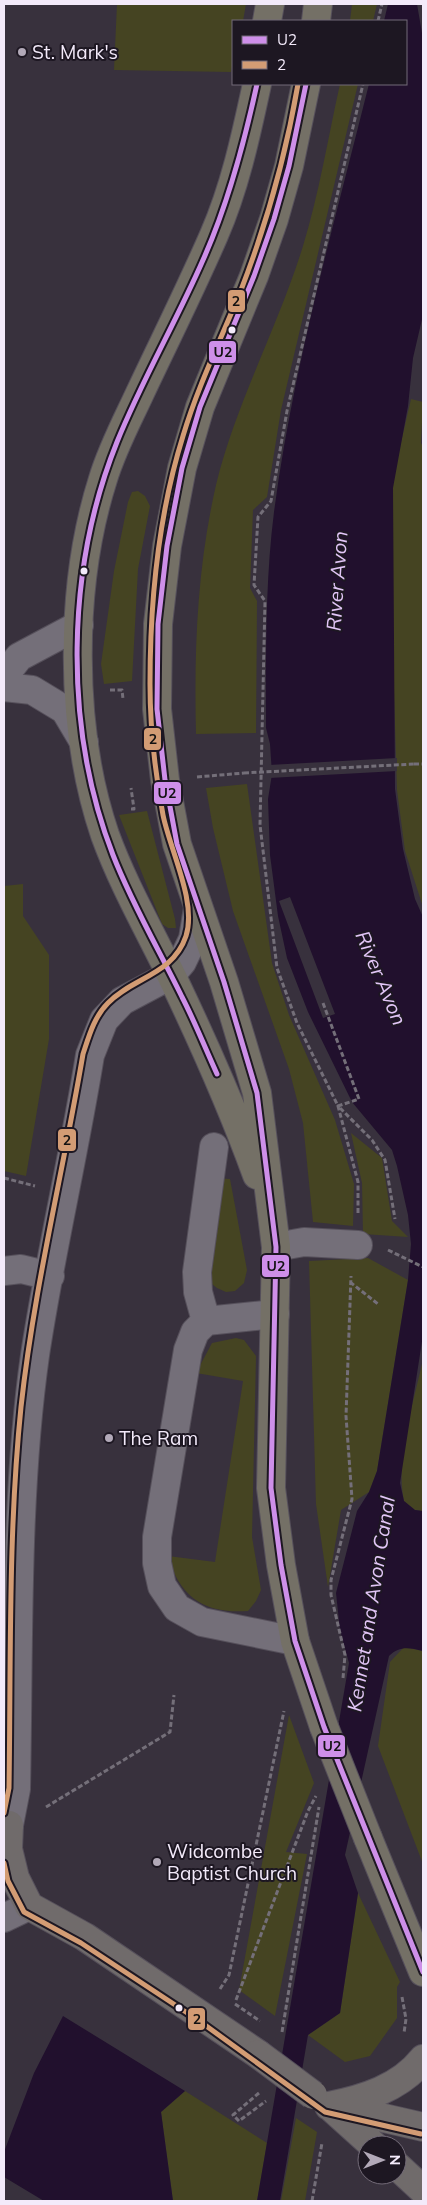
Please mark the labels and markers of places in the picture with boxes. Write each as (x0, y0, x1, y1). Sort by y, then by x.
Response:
place label: St. Mark's (32, 40, 118, 64)
marker: St. Mark's (16, 46, 28, 58)
unlabelled marker (227, 325, 237, 335)
unlabelled marker (79, 566, 89, 576)
place label: The Ram (119, 1426, 198, 1450)
marker: The Ram (103, 1432, 115, 1444)
place label: Widcombe Baptist Church (167, 1839, 297, 1885)
marker: Widcombe Baptist Church (151, 1856, 163, 1868)
unlabelled marker (174, 2003, 184, 2013)

